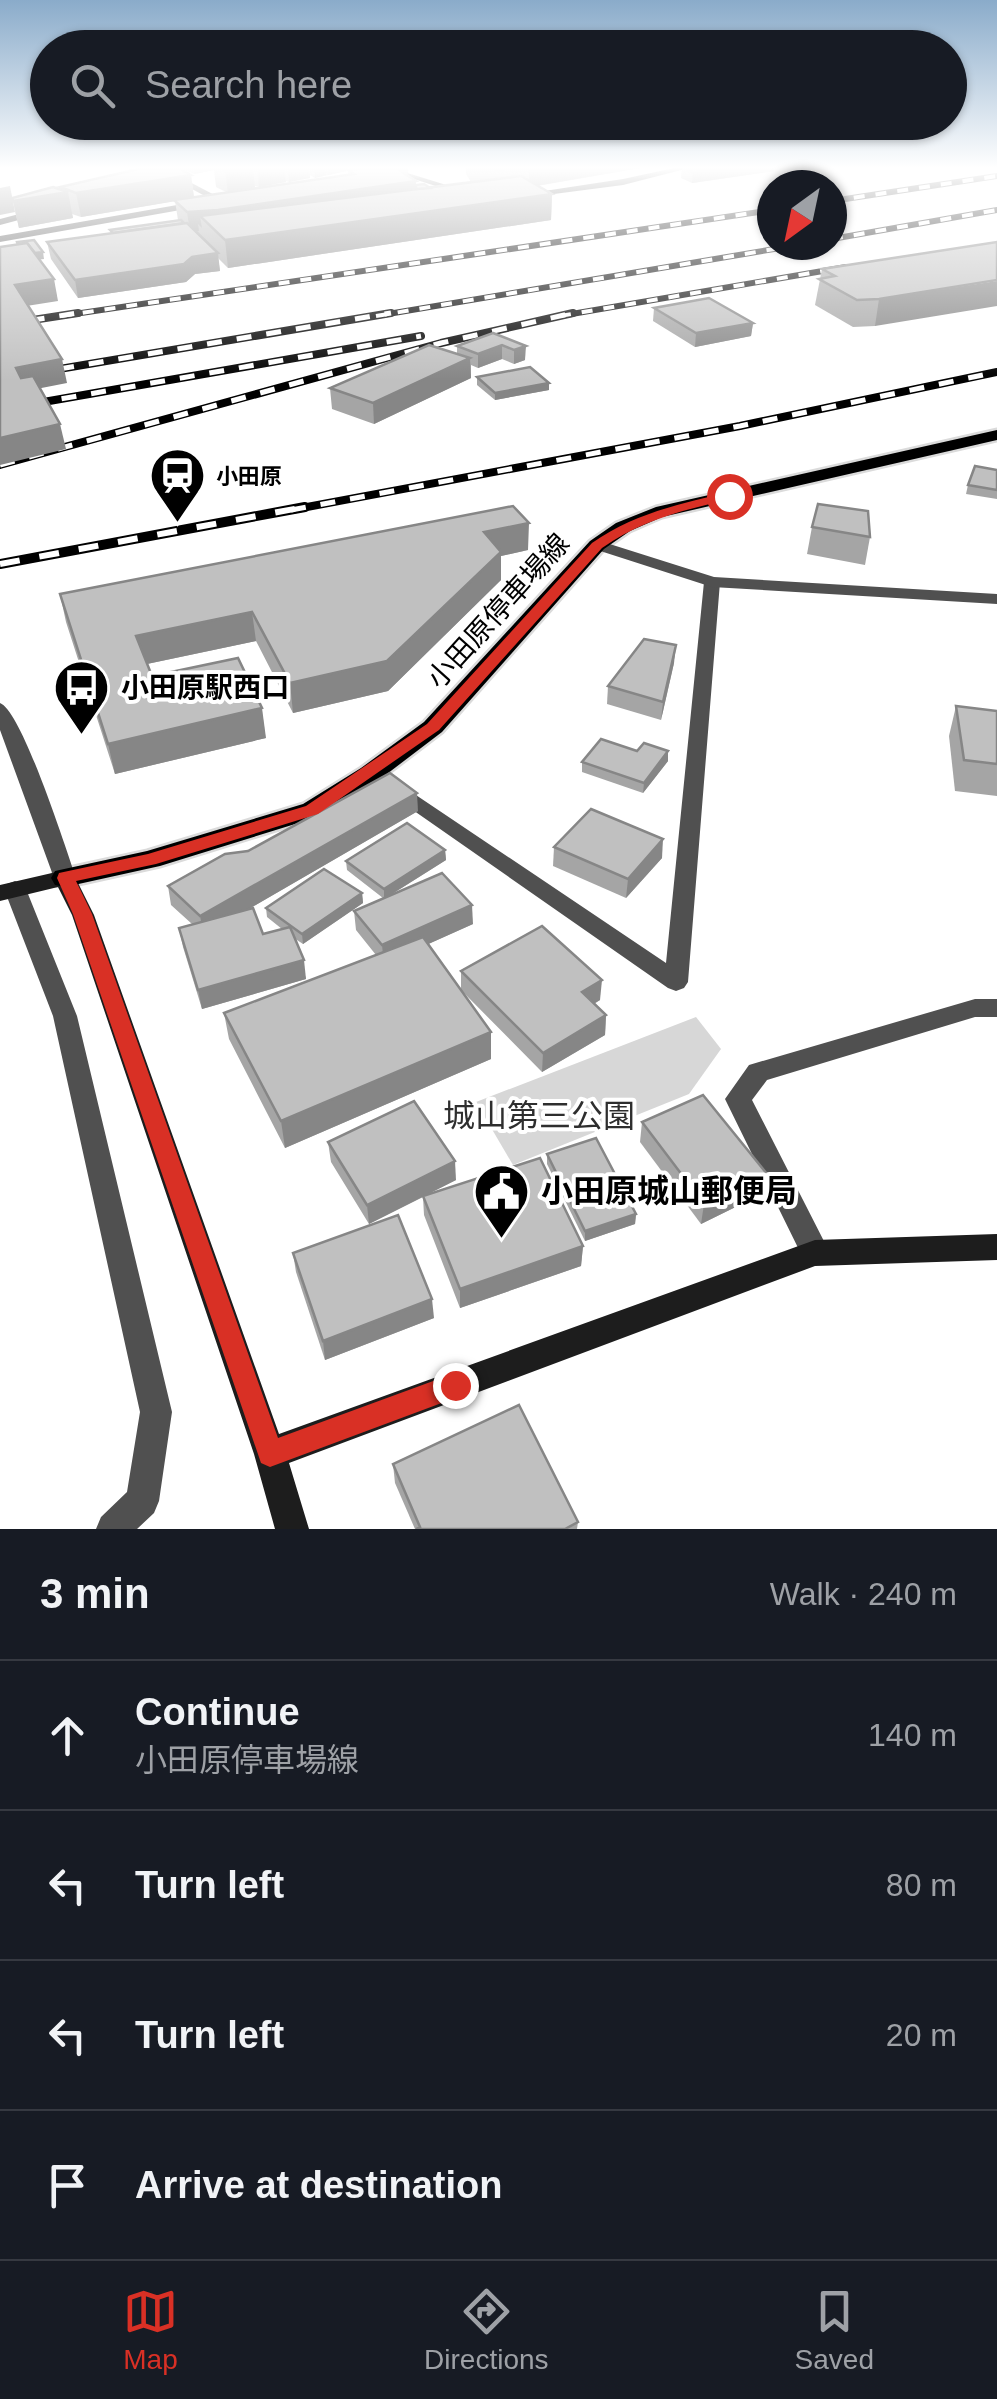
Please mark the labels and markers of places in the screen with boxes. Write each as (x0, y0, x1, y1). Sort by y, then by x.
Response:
station icon: 小田原 (147, 446, 207, 525)
place label: 小田原 (216, 464, 282, 489)
bus stop icon: 小田原駅西口 (52, 657, 112, 736)
place label: 小田原駅西口 (121, 672, 289, 703)
public building icon: 小田原城山郵便局 (472, 1161, 532, 1240)
place label: 小田原城山郵便局 (541, 1173, 797, 1209)

